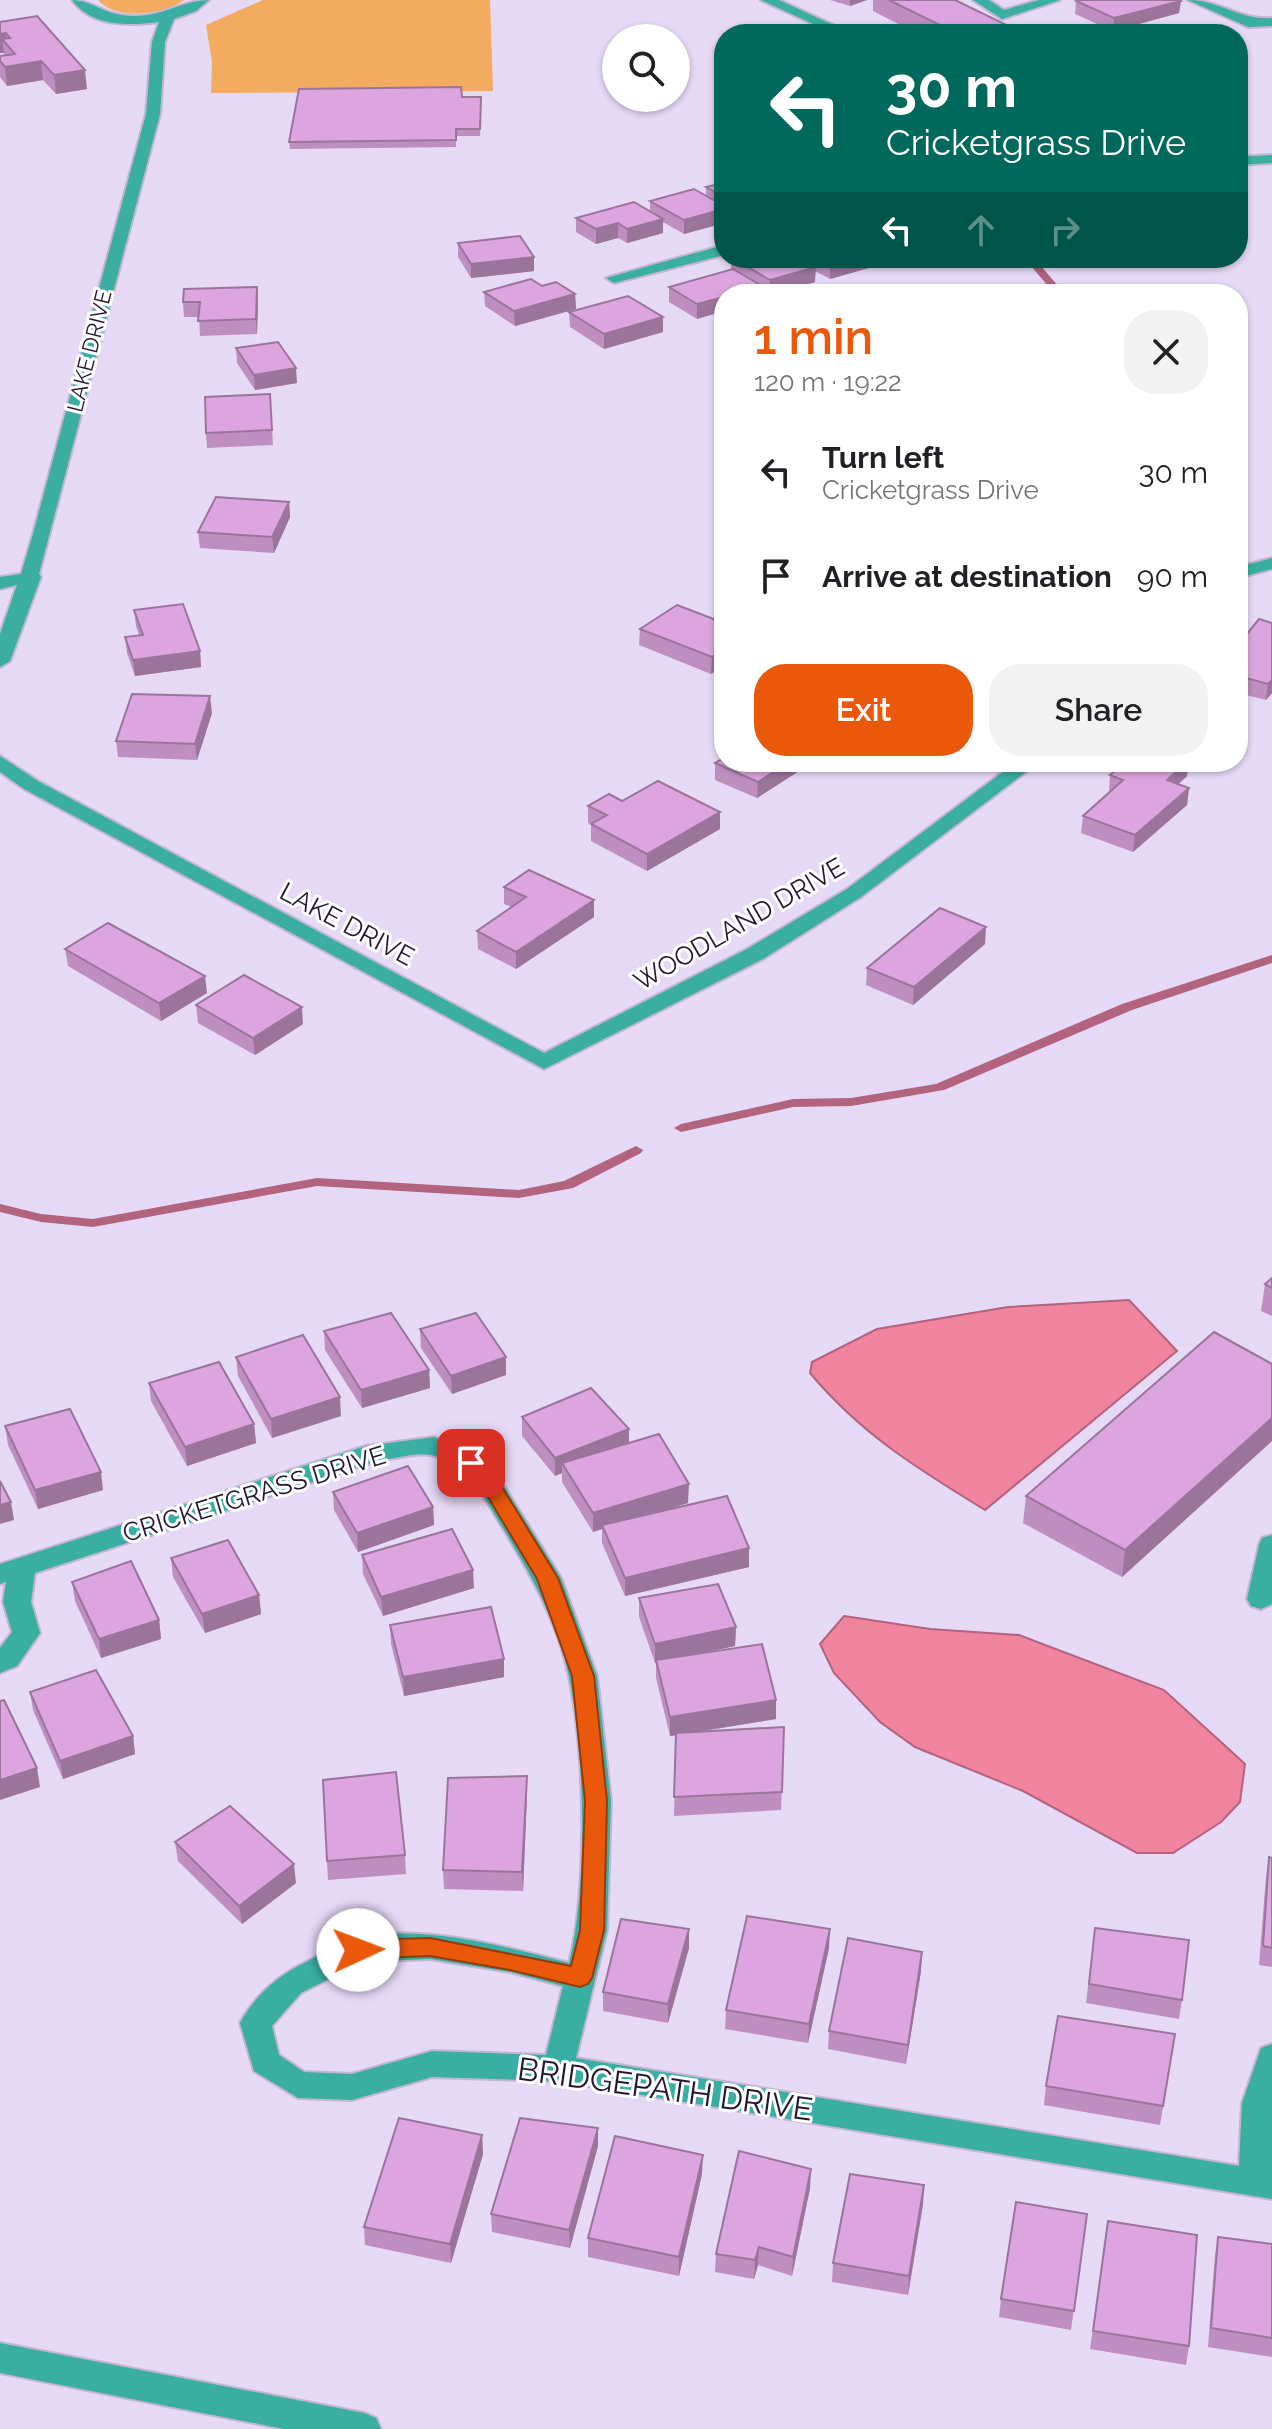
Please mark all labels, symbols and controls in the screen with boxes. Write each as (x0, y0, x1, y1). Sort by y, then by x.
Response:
map controls (602, 24, 690, 112)
button: search (602, 24, 690, 112)
text: 30 m (886, 54, 1017, 120)
icon: left (754, 56, 858, 160)
text: Cricketgrass Drive (886, 121, 1186, 163)
icon: left (875, 208, 919, 252)
icon: ahead (959, 208, 1003, 252)
icon: right (1043, 208, 1087, 252)
street label: LAKE DRIVE (61, 287, 117, 415)
text: 1 min (754, 309, 873, 365)
button: close (1124, 310, 1208, 394)
text: 120 m · 19:22 (754, 367, 902, 397)
text: Turn left (822, 440, 944, 475)
icon: left (754, 450, 798, 494)
text: 30 m (1138, 455, 1208, 490)
text: Cricketgrass Drive (822, 475, 1039, 505)
icon: arrive (754, 554, 798, 598)
text: Arrive at destination (822, 559, 1112, 594)
text: 90 m (1137, 559, 1208, 594)
button: Exit (754, 664, 973, 756)
button: Share (989, 664, 1208, 756)
street label: WOODLAND DRIVE (629, 852, 849, 996)
street label: LAKE DRIVE (275, 876, 419, 972)
pin (437, 1429, 505, 1497)
street label: CRICKETGRASS DRIVE (119, 1440, 389, 1548)
icon: arrive (449, 1441, 493, 1485)
position arrow (316, 1908, 400, 1992)
street label: BRIDGEPATH DRIVE (515, 2049, 815, 2128)

